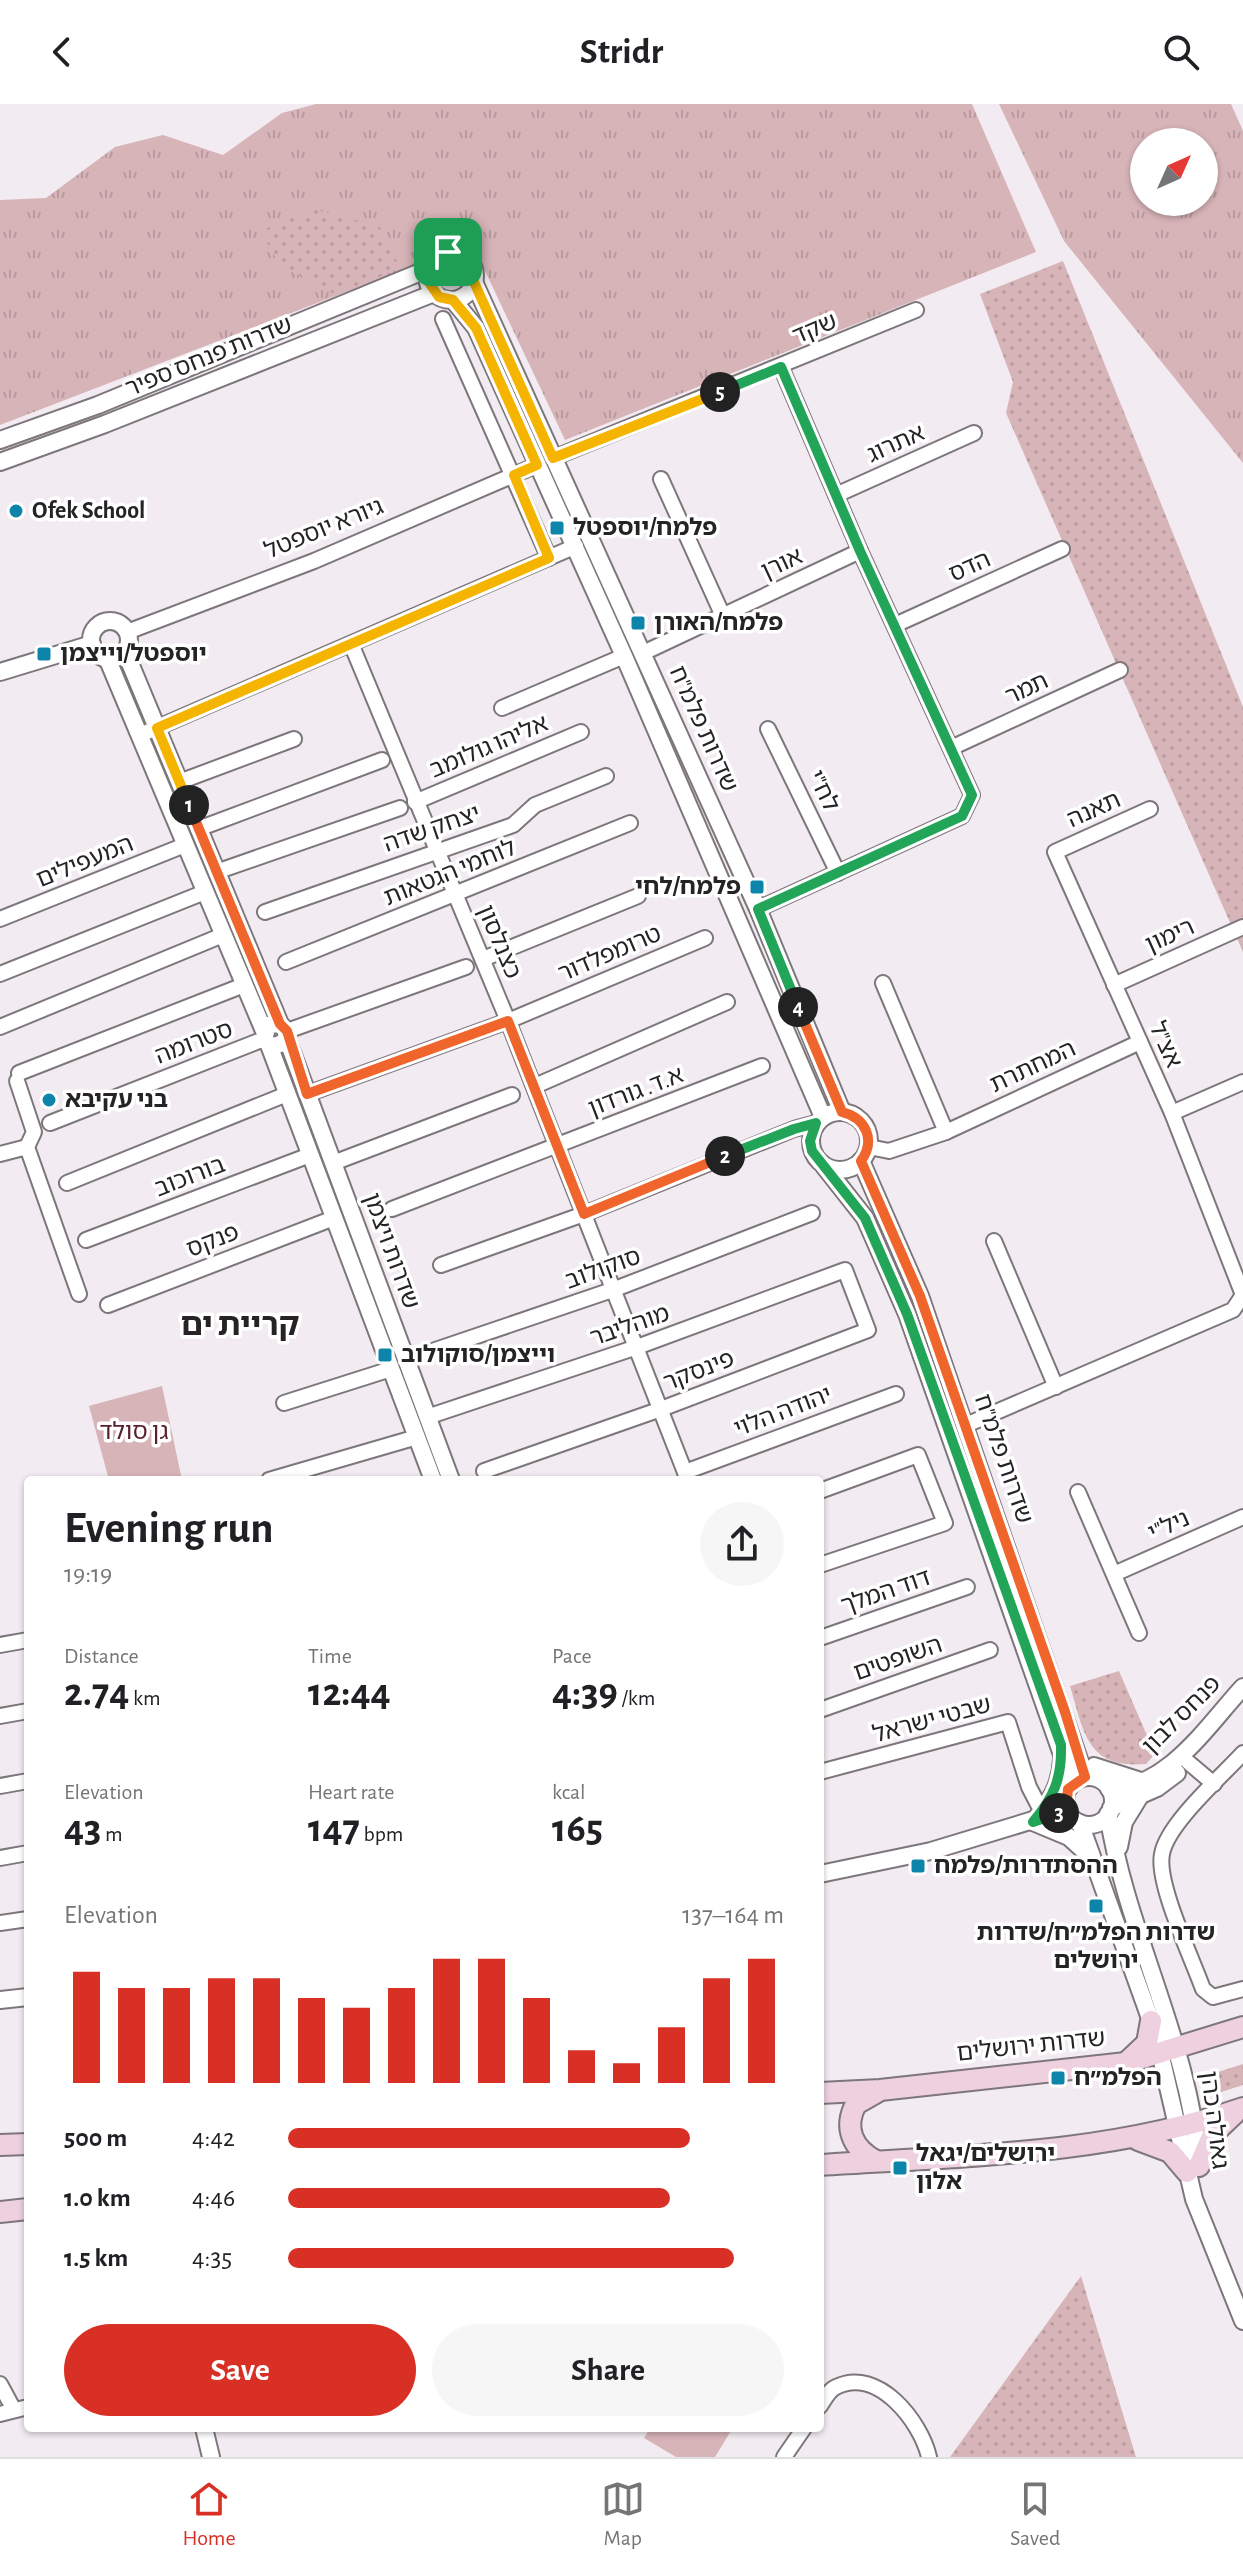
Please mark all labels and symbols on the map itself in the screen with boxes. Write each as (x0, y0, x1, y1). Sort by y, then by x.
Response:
north arrow (1130, 128, 1218, 216)
pin (414, 218, 482, 286)
street label: שקד (789, 309, 841, 349)
street label: שדרות פנחס ספיר (122, 313, 296, 401)
pin: 5 (700, 372, 740, 412)
street label: אתרוג (864, 421, 928, 467)
street label: גיורא יוספטל (261, 494, 387, 564)
place label: Ofek School (32, 499, 145, 523)
marker: Ofek School (7, 502, 25, 520)
place label: פלמח/יוספטל (573, 516, 717, 540)
marker: פלמח/יוספטל (548, 519, 566, 537)
street label: אורן (758, 544, 806, 584)
street label: הדס (946, 547, 994, 587)
place label: פלמח/האורן (654, 611, 783, 635)
marker: פלמח/האורן (629, 614, 647, 632)
place label: יוספטל/וייצמן (60, 642, 207, 666)
marker: יוספטל/וייצמן (35, 645, 53, 663)
street label: שדרות פלמ"ח (665, 662, 741, 796)
street label: תמר (1002, 669, 1052, 709)
street label: אליהו גולומב (426, 711, 552, 783)
street label: לח"י (803, 767, 843, 815)
pin: 1 (169, 785, 209, 825)
street label: תאנה (1064, 788, 1124, 832)
street label: יצחק שדה (381, 801, 483, 857)
street label: המעפילים (33, 832, 137, 892)
street label: לוחמי הגטאות (381, 836, 519, 910)
place label: פלמח/לחי (635, 875, 741, 899)
marker: פלמח/לחי (748, 878, 766, 896)
street label: כצנלסון (473, 902, 525, 982)
street label: רימון (1142, 915, 1198, 957)
street label: טרומפלדור (555, 922, 665, 986)
pin: 4 (778, 987, 818, 1027)
street label: סטרומה (152, 1017, 236, 1069)
street label: אצ"ל (1144, 1018, 1186, 1072)
street label: המחתרת (986, 1037, 1080, 1097)
street label: א.ד. גורדון (585, 1063, 687, 1121)
place label: בני עקיבא (65, 1088, 168, 1112)
marker: בני עקיבא (40, 1091, 58, 1109)
pin: 2 (705, 1136, 745, 1176)
street label: בורוכוב (151, 1153, 229, 1201)
street label: שדרות ויצמן (359, 1190, 423, 1312)
street label: פנקס (183, 1220, 243, 1262)
street label: סוקולוב (562, 1244, 644, 1294)
street label: מוהליבר (587, 1301, 673, 1351)
district label: קריית ים (181, 1309, 300, 1341)
place label: וייצמן/סוקולוב (401, 1343, 555, 1367)
marker: וייצמן/סוקולוב (376, 1346, 394, 1364)
street label: פינסקר (660, 1347, 738, 1395)
street label: יהודה הלוי (731, 1382, 835, 1442)
street label: שדרות פלמ"ח (970, 1391, 1036, 1527)
park label: גן סולד (99, 1420, 169, 1444)
street label: ניל"י (1145, 1506, 1193, 1546)
street label: דוד המלך (838, 1566, 934, 1618)
street label: השופטים (851, 1633, 945, 1685)
street label: פנחס לבון (1138, 1671, 1226, 1759)
street label: שבטי ישראל (870, 1693, 994, 1747)
pin: 3 (1039, 1793, 1079, 1833)
place label: ההסתדרות/פלמח (934, 1854, 1118, 1878)
marker: ההסתדרות/פלמח (909, 1857, 927, 1875)
marker: שדרות הפלמ״ח/שדרות ירושלים (1087, 1897, 1105, 1915)
place label: שדרות הפלמ״ח/שדרות ירושלים (977, 1921, 1215, 1973)
street label: שדרות ירושלים (956, 2026, 1106, 2066)
place label: הפלמ״ח (1074, 2066, 1162, 2090)
marker: הפלמ״ח (1049, 2069, 1067, 2087)
street label: גאולה כהן (1196, 2070, 1232, 2170)
place label: ירושלים/יגאל אלון (916, 2142, 1055, 2194)
marker: ירושלים/יגאל אלון (891, 2159, 909, 2177)

